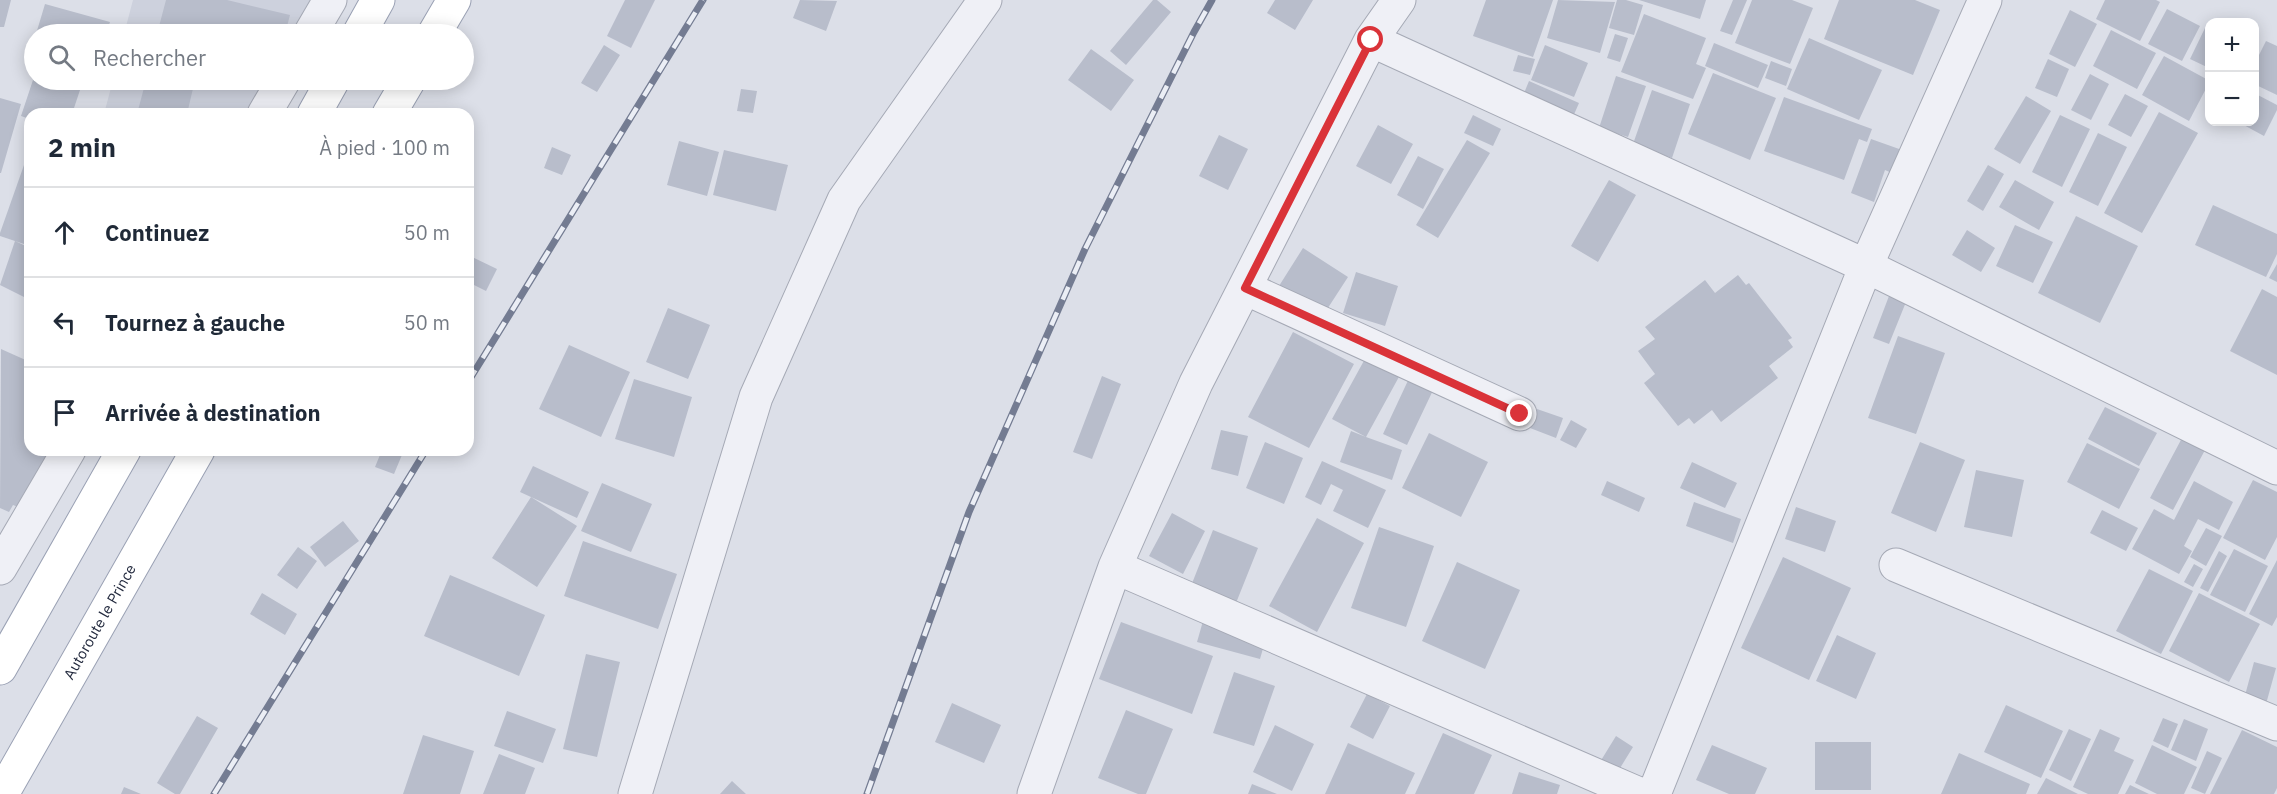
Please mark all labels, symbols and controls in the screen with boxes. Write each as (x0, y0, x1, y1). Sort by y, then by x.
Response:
map controls (2205, 18, 2259, 126)
button: + (2205, 18, 2259, 72)
search box (24, 24, 474, 90)
route start (1357, 26, 1383, 52)
icon: search (45, 41, 78, 74)
text: Rechercher (93, 43, 206, 72)
button: − (2205, 72, 2259, 126)
text: 2 min (48, 130, 116, 164)
text: À pied · 100 m (319, 134, 450, 161)
icon: ahead (48, 216, 81, 249)
text: Continuez (105, 218, 209, 247)
text: 50 m (404, 219, 450, 246)
icon: left (48, 306, 81, 339)
text: Tournez à gauche (105, 308, 285, 337)
text: 50 m (404, 309, 450, 336)
icon: arrive (48, 396, 81, 429)
text: Arrivée à destination (105, 398, 321, 427)
route end (1506, 400, 1532, 426)
street label: Autoroute le Prince (59, 561, 140, 683)

